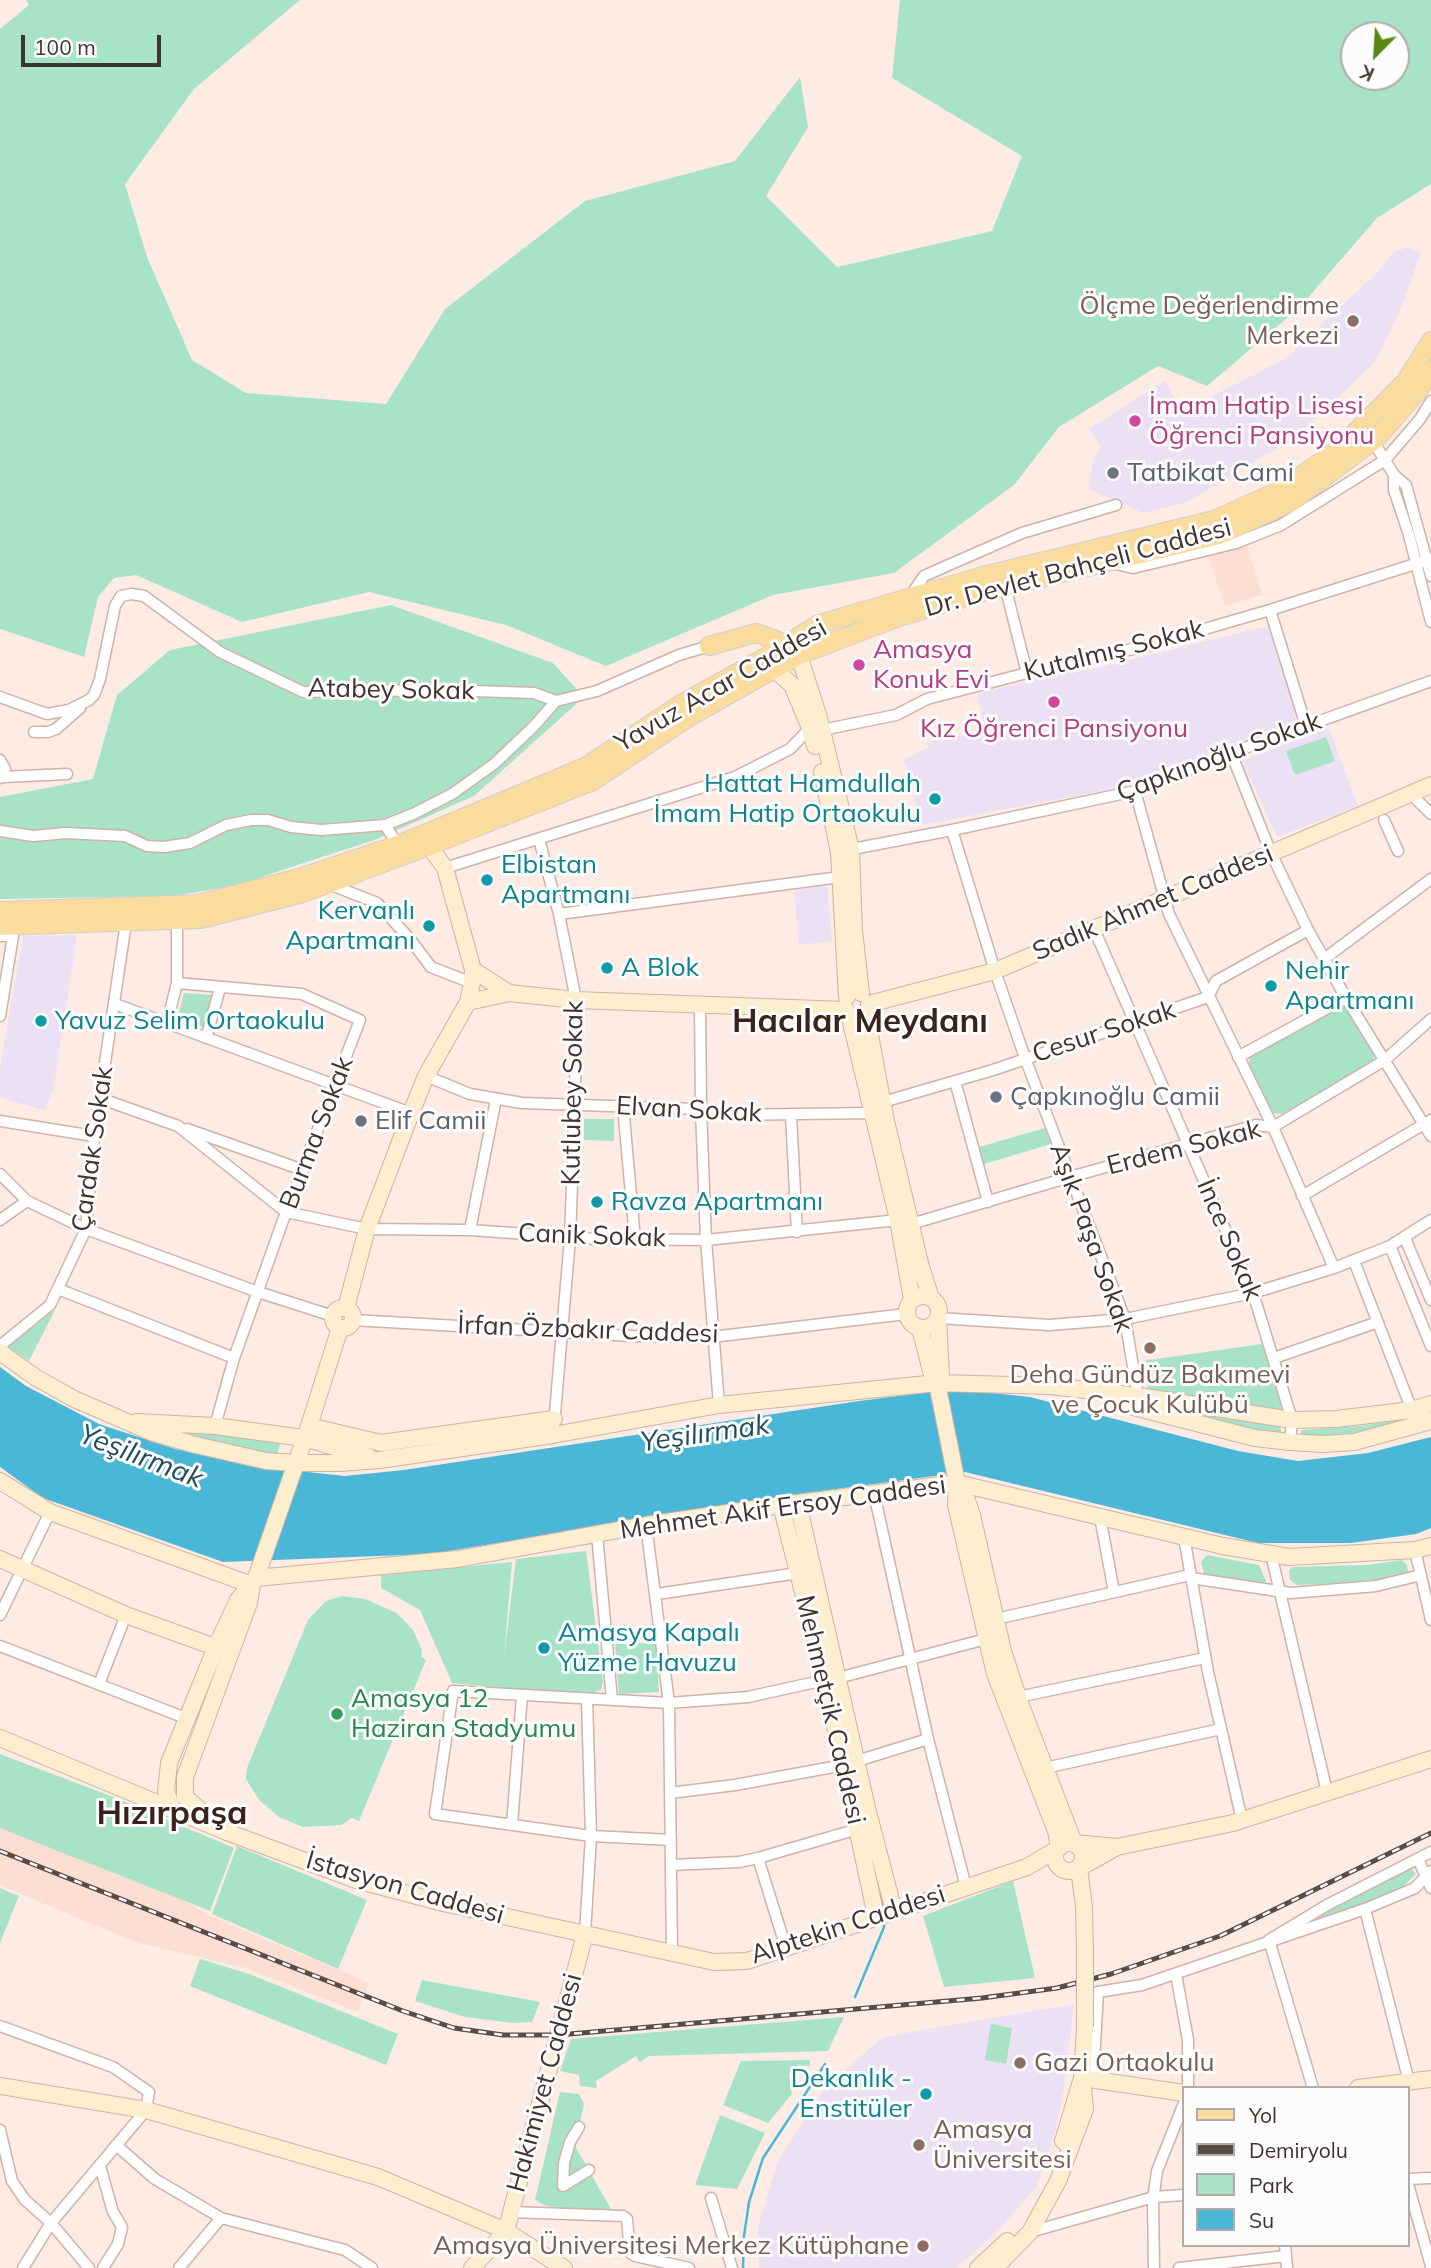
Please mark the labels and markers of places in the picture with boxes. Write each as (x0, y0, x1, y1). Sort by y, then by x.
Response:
place label: Ölçme Değerlendirme Merkezi (1080, 290, 1339, 352)
marker: Ölçme Değerlendirme Merkezi (1345, 313, 1361, 329)
place label: İmam Hatip Lisesi Öğrenci Pansiyonu (1149, 390, 1374, 452)
marker: İmam Hatip Lisesi Öğrenci Pansiyonu (1127, 413, 1143, 429)
place label: Tatbikat Cami (1127, 457, 1294, 489)
marker: Tatbikat Cami (1105, 465, 1121, 481)
place label: Amasya Konuk Evi (873, 634, 989, 696)
marker: Amasya Konuk Evi (851, 657, 867, 673)
marker: Kız Öğrenci Pansiyonu (1046, 694, 1062, 710)
place label: Kız Öğrenci Pansiyonu (920, 713, 1188, 745)
place label: Hattat Hamdullah İmam Hatip Ortaokulu (654, 768, 921, 830)
marker: Hattat Hamdullah İmam Hatip Ortaokulu (927, 791, 943, 807)
place label: Elbistan Apartmanı (501, 849, 630, 910)
marker: Elbistan Apartmanı (479, 872, 495, 888)
place label: Kervanlı Apartmanı (286, 895, 415, 956)
marker: Kervanlı Apartmanı (421, 918, 437, 934)
place label: A Blok (621, 952, 699, 984)
place label: Nehir Apartmanı (1285, 955, 1414, 1016)
marker: A Blok (599, 960, 615, 976)
marker: Nehir Apartmanı (1263, 978, 1279, 994)
place label: Yavuz Selim Ortaokulu (55, 1005, 325, 1037)
marker: Yavuz Selim Ortaokulu (33, 1013, 49, 1029)
place label: Çapkınoğlu Camii (1010, 1081, 1220, 1113)
marker: Çapkınoğlu Camii (988, 1089, 1004, 1105)
place label: Elif Camii (375, 1105, 486, 1137)
marker: Elif Camii (353, 1113, 369, 1129)
place label: Ravza Apartmanı (611, 1186, 823, 1218)
marker: Ravza Apartmanı (589, 1194, 605, 1210)
marker: Deha Gündüz Bakımevi ve Çocuk Kulübü (1142, 1340, 1158, 1356)
place label: Deha Gündüz Bakımevi ve Çocuk Kulübü (1010, 1359, 1290, 1420)
place label: Amasya Kapalı Yüzme Havuzu (558, 1617, 740, 1678)
marker: Amasya Kapalı Yüzme Havuzu (536, 1640, 552, 1656)
place label: Amasya 12 Haziran Stadyumu (351, 1683, 576, 1744)
marker: Amasya 12 Haziran Stadyumu (329, 1706, 345, 1722)
place label: Gazi Ortaokulu (1034, 2047, 1214, 2079)
marker: Gazi Ortaokulu (1012, 2055, 1028, 2071)
place label: Dekanlık - Enstitüler (791, 2063, 912, 2124)
marker: Dekanlık - Enstitüler (918, 2086, 934, 2102)
place label: Amasya Üniversitesi (933, 2114, 1072, 2176)
marker: Amasya Üniversitesi (911, 2137, 927, 2153)
place label: Amasya Üniversitesi Merkez Kütüphane (433, 2230, 909, 2262)
marker: Amasya Üniversitesi Merkez Kütüphane (915, 2238, 931, 2254)

